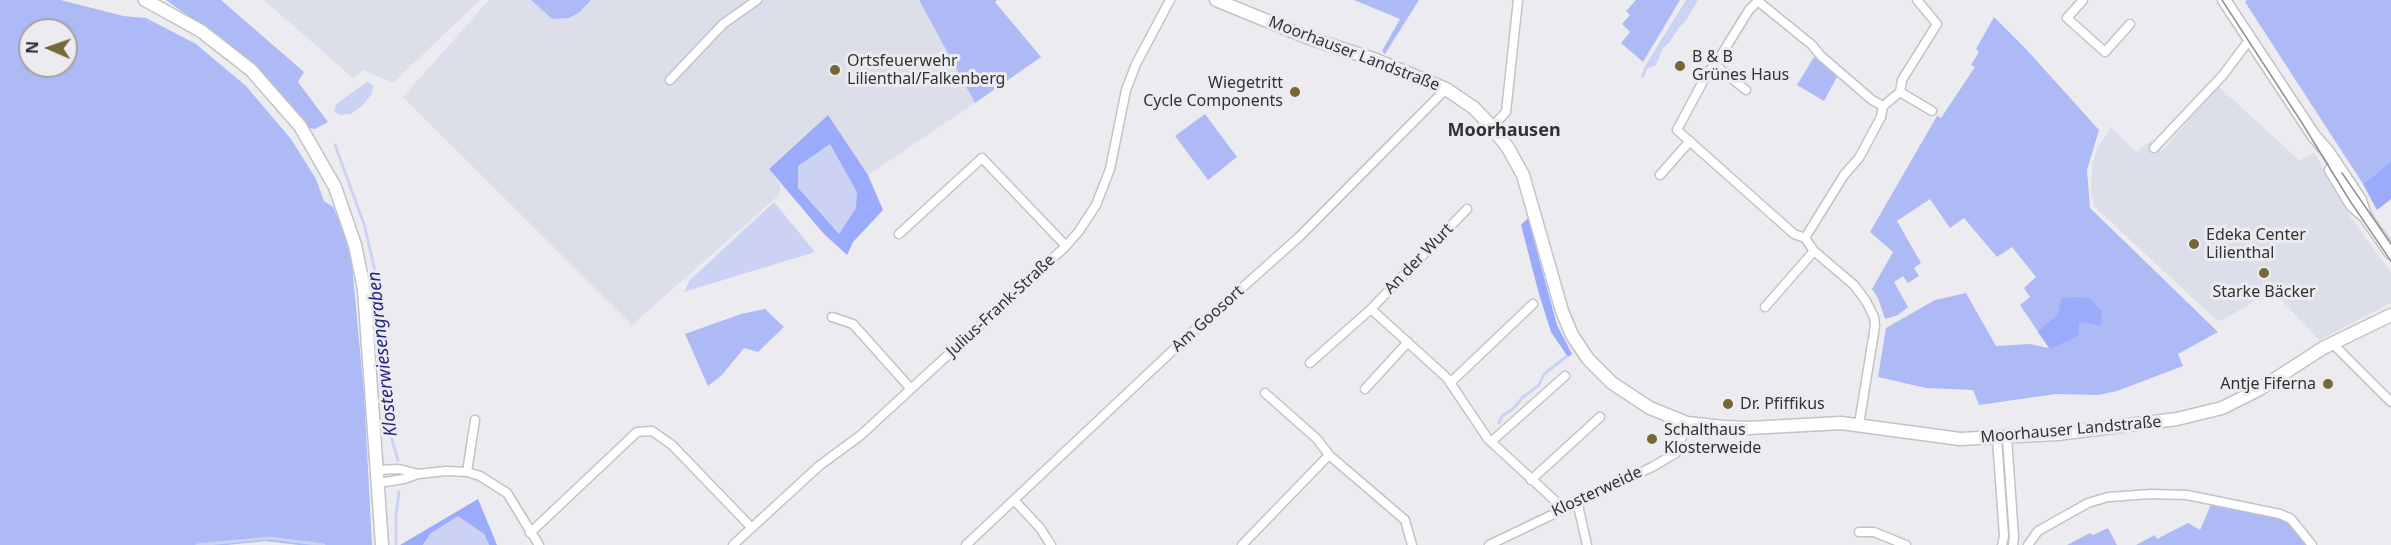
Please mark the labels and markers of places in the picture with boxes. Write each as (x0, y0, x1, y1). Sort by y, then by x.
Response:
place label: B & B Grünes Haus (1692, 47, 1789, 85)
place label: Ortsfeuerwehr Lilienthal/Falkenberg (847, 51, 1005, 89)
marker: B & B Grünes Haus (1673, 59, 1687, 73)
marker: Ortsfeuerwehr Lilienthal/Falkenberg (828, 63, 842, 77)
place label: Wiegetritt Cycle Components (1143, 73, 1283, 111)
marker: Wiegetritt Cycle Components (1288, 85, 1302, 99)
place label: Edeka Center Lilienthal (2206, 225, 2306, 263)
marker: Edeka Center Lilienthal (2187, 237, 2201, 251)
marker: Starke Bäcker (2257, 266, 2271, 280)
place label: Starke Bäcker (2212, 282, 2316, 302)
place label: Antje Fiferna (2220, 374, 2316, 394)
marker: Antje Fiferna (2321, 377, 2335, 391)
place label: Dr. Pfiffikus (1740, 394, 1825, 414)
marker: Dr. Pfiffikus (1721, 397, 1735, 411)
place label: Schalthaus Klosterweide (1664, 420, 1761, 458)
marker: Schalthaus Klosterweide (1645, 432, 1659, 446)

